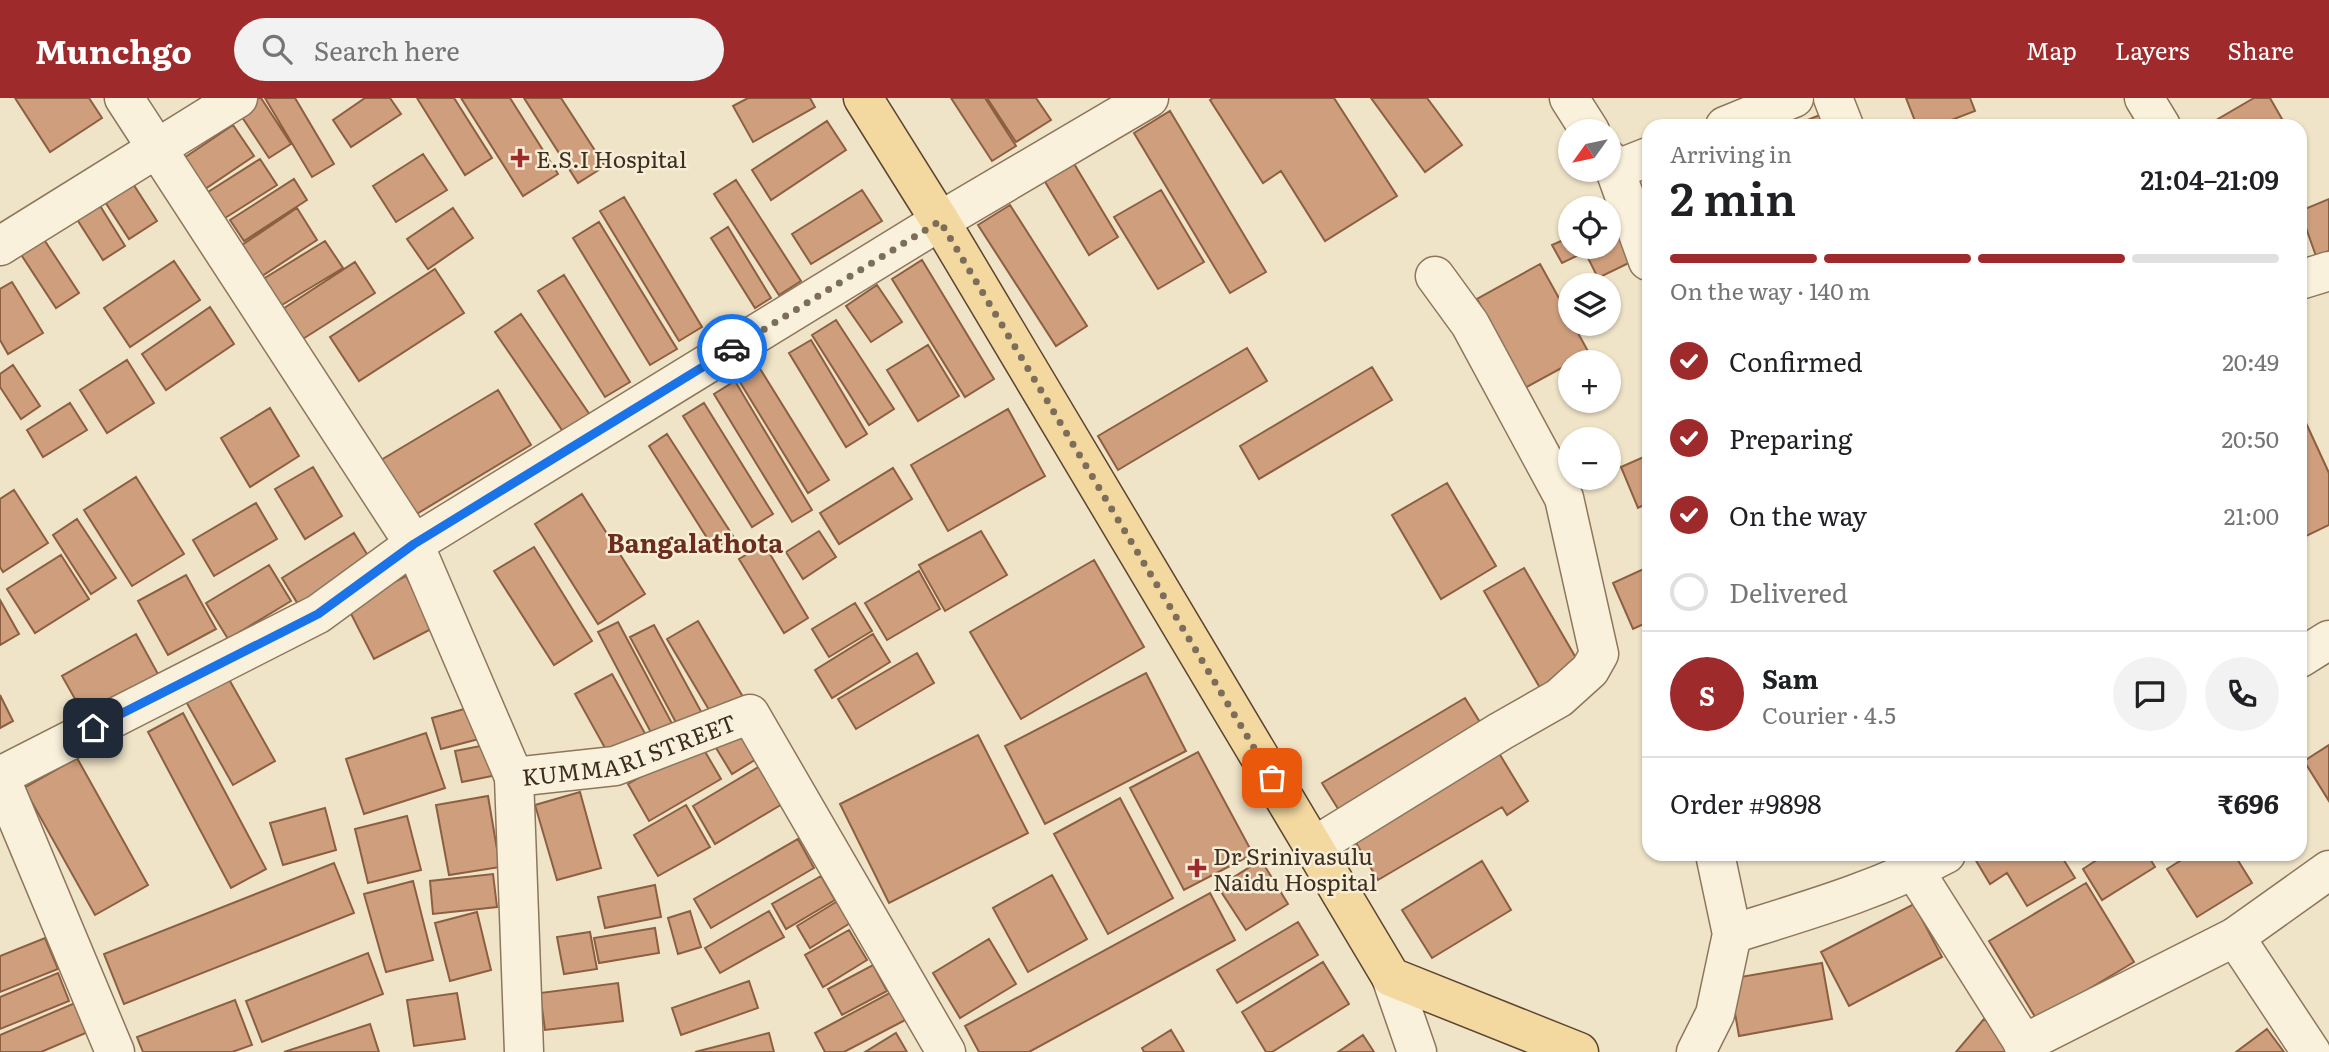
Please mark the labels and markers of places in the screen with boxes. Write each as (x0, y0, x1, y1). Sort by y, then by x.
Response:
place label: E.S.I Hospital (536, 141, 687, 175)
marker: E.S.I Hospital (510, 148, 530, 168)
pin (63, 698, 123, 758)
pin (1242, 748, 1302, 808)
place label: Dr Srinivasulu Naidu Hospital (1213, 838, 1377, 898)
marker: Dr Srinivasulu Naidu Hospital (1187, 858, 1207, 878)

